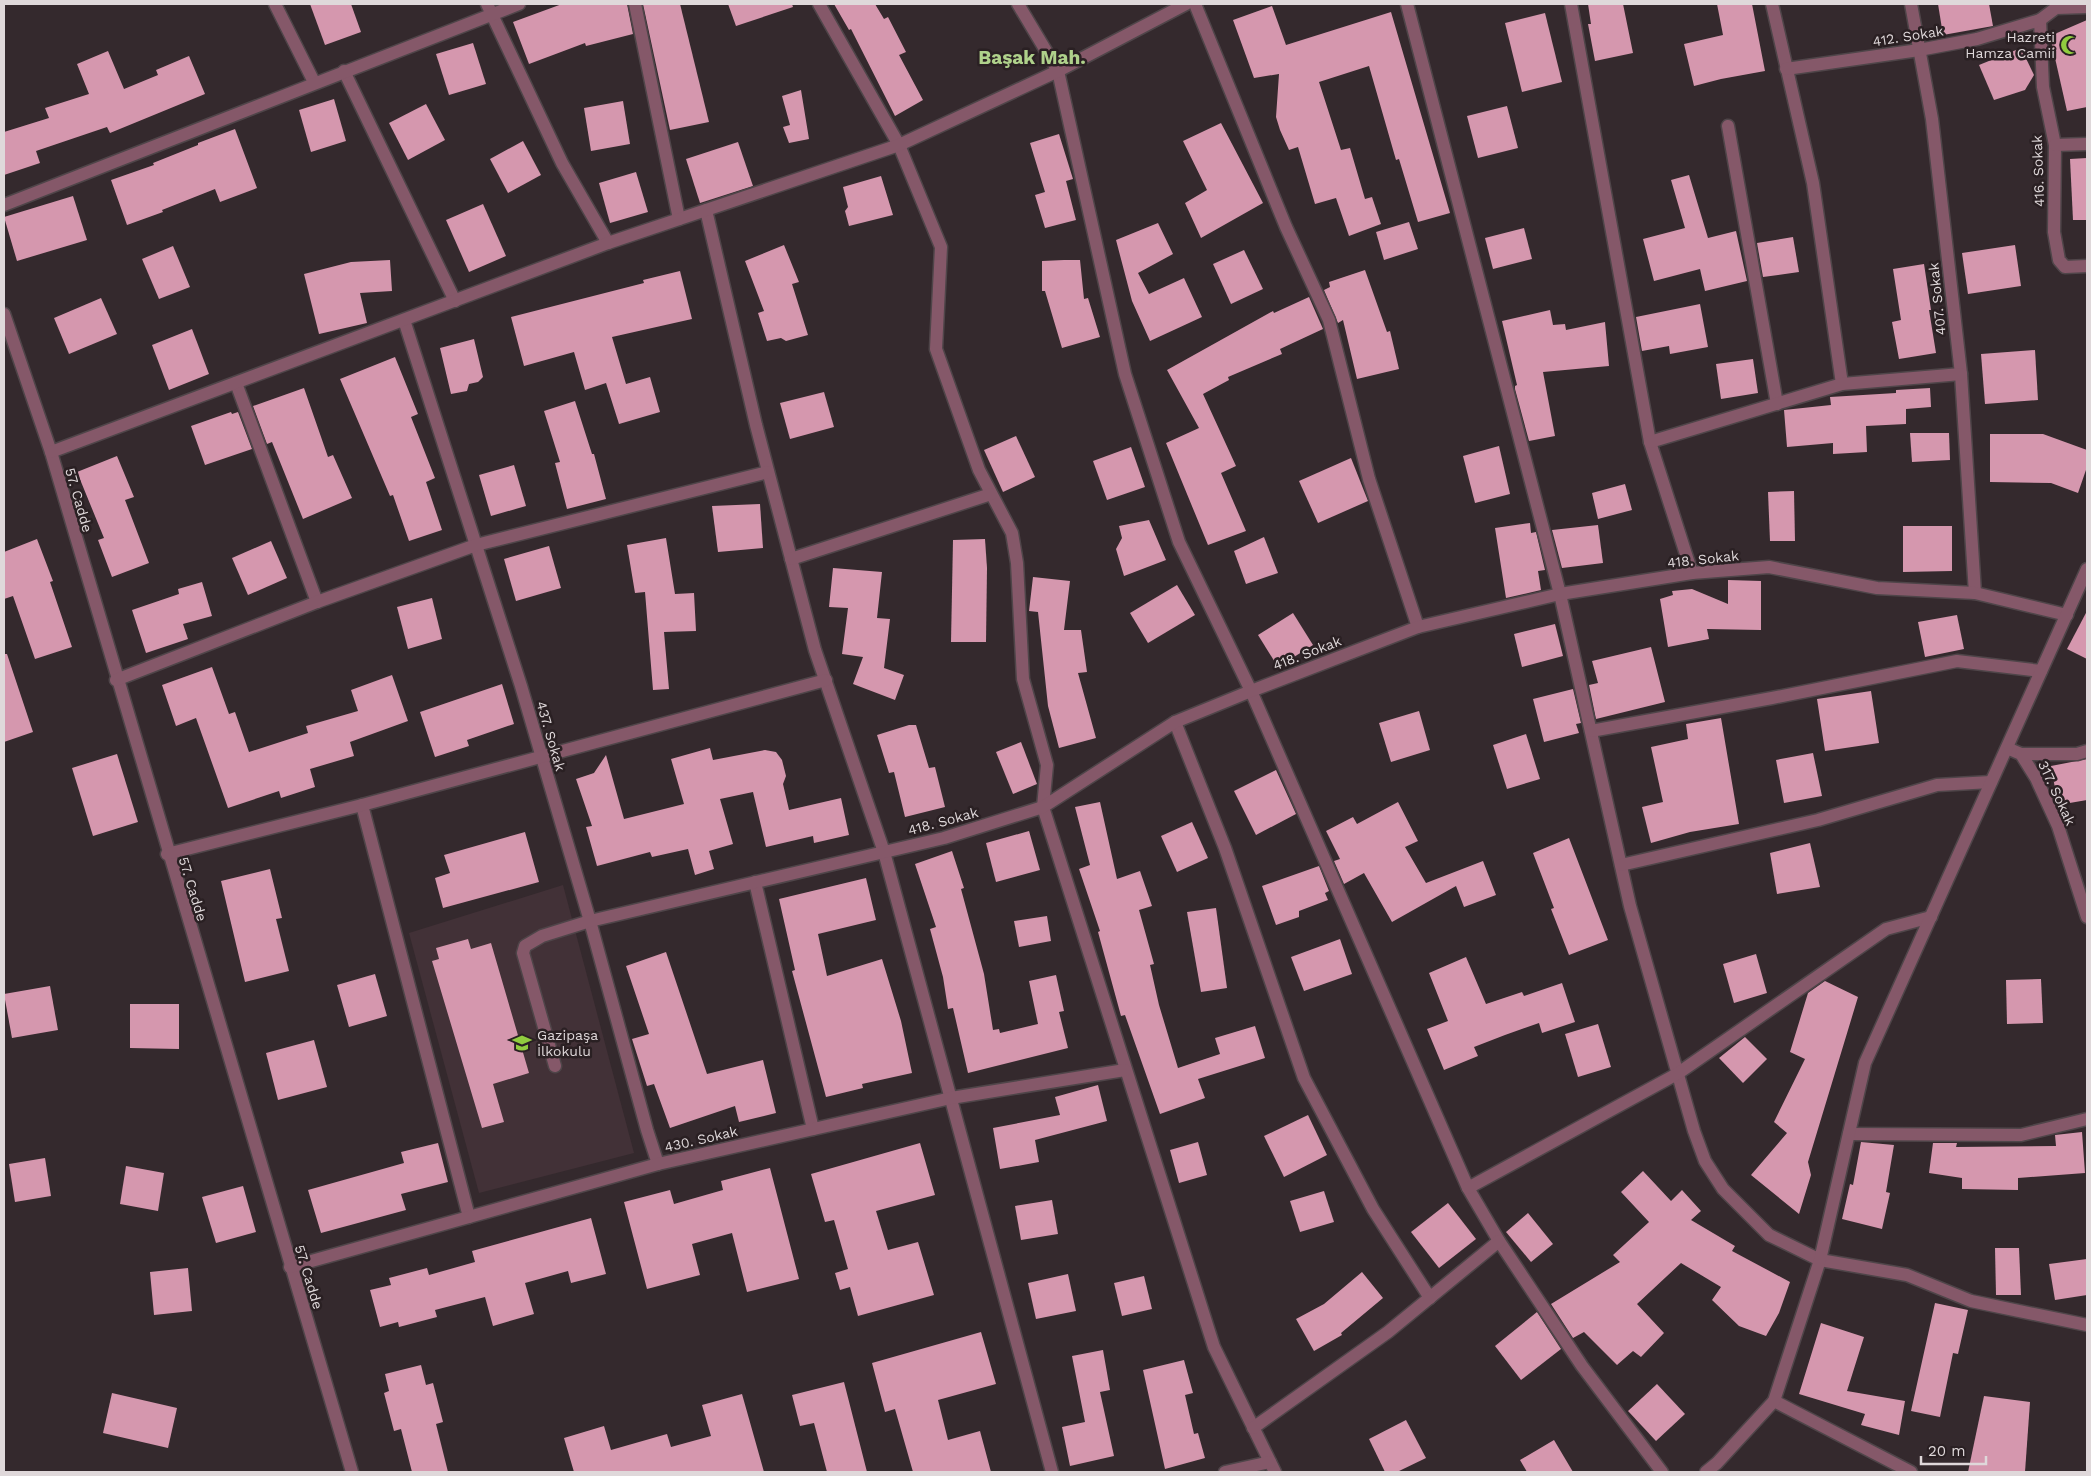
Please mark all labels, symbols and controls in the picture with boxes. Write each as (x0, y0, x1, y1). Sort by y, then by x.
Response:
street label: 412. Sokak (1871, 22, 1945, 49)
place label: Hazreti Hamza Camii (1965, 29, 2055, 61)
mosque icon: Hazreti Hamza Camii (2059, 34, 2081, 56)
district label: Başak Mah. (978, 46, 1086, 69)
street label: 416. Sokak (2029, 135, 2047, 207)
street label: 407. Sokak (1925, 262, 1949, 336)
street label: 57. Cadde (62, 466, 96, 534)
street label: 418. Sokak (1666, 547, 1740, 571)
street label: 418. Sokak (1271, 633, 1344, 673)
street label: 437. Sokak (533, 699, 569, 773)
street label: 317. Sokak (2035, 758, 2079, 828)
street label: 418. Sokak (906, 804, 980, 838)
street label: 57. Cadde (176, 855, 210, 923)
place label: Gazipaşa İlkokulu (537, 1027, 598, 1059)
school or university icon: Gazipaşa İlkokulu (511, 1032, 533, 1054)
street label: 430. Sokak (663, 1123, 739, 1155)
street label: 57. Cadde (292, 1243, 326, 1311)
scale bar (1921, 1434, 1986, 1466)
text: 20 m (1928, 1442, 1966, 1460)

